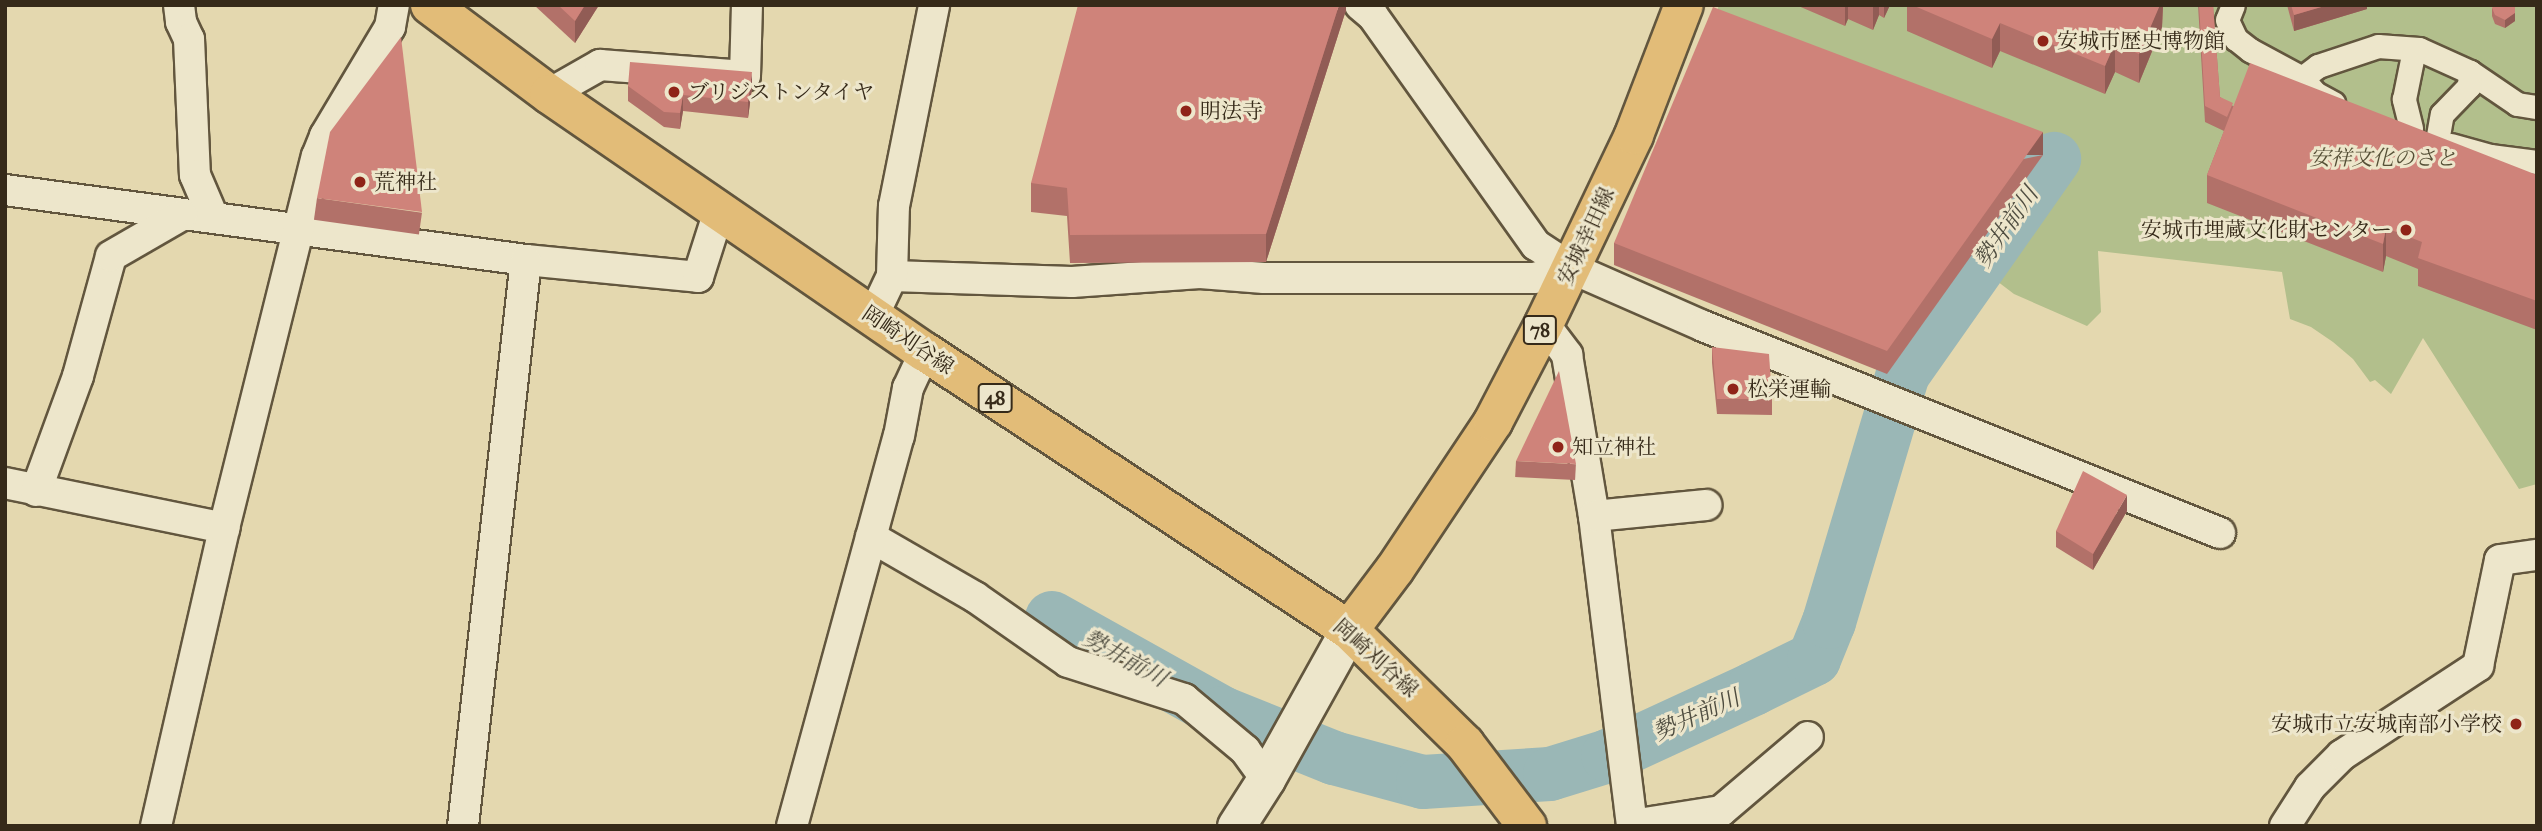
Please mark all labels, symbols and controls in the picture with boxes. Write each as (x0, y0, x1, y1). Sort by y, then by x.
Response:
place label: 安城市歴史博物館 (2057, 28, 2225, 54)
marker: 安城市歴史博物館 (2035, 33, 2051, 49)
place label: ブリジストンタイヤ (688, 79, 877, 105)
marker: ブリジストンタイヤ (666, 84, 682, 100)
place label: 明法寺 (1200, 98, 1263, 124)
marker: 明法寺 (1178, 103, 1194, 119)
park label: 安祥文化のさと (2310, 145, 2456, 171)
place label: 荒神社 (374, 169, 437, 195)
marker: 荒神社 (352, 174, 368, 190)
water label: 勢井前川 (1968, 181, 2044, 273)
street label: 安城幸田線 (1552, 183, 1620, 289)
place label: 安城市埋蔵文化財センター (2140, 217, 2392, 243)
marker: 安城市埋蔵文化財センター (2398, 222, 2414, 238)
street label: 岡崎刈谷線 (857, 300, 959, 380)
road number: 78 (1522, 314, 1558, 346)
place label: 松栄運輸 (1747, 376, 1831, 402)
marker: 松栄運輸 (1725, 381, 1741, 397)
road number: 48 (978, 382, 1012, 414)
place label: 知立神社 (1572, 434, 1656, 460)
marker: 知立神社 (1550, 439, 1566, 455)
street label: 岡崎刈谷線 (1329, 614, 1423, 702)
water label: 勢井前川 (1078, 624, 1172, 692)
water label: 勢井前川 (1648, 684, 1744, 746)
place label: 安城市立安城南部小学校 (2271, 711, 2502, 737)
marker: 安城市立安城南部小学校 (2508, 716, 2524, 732)

